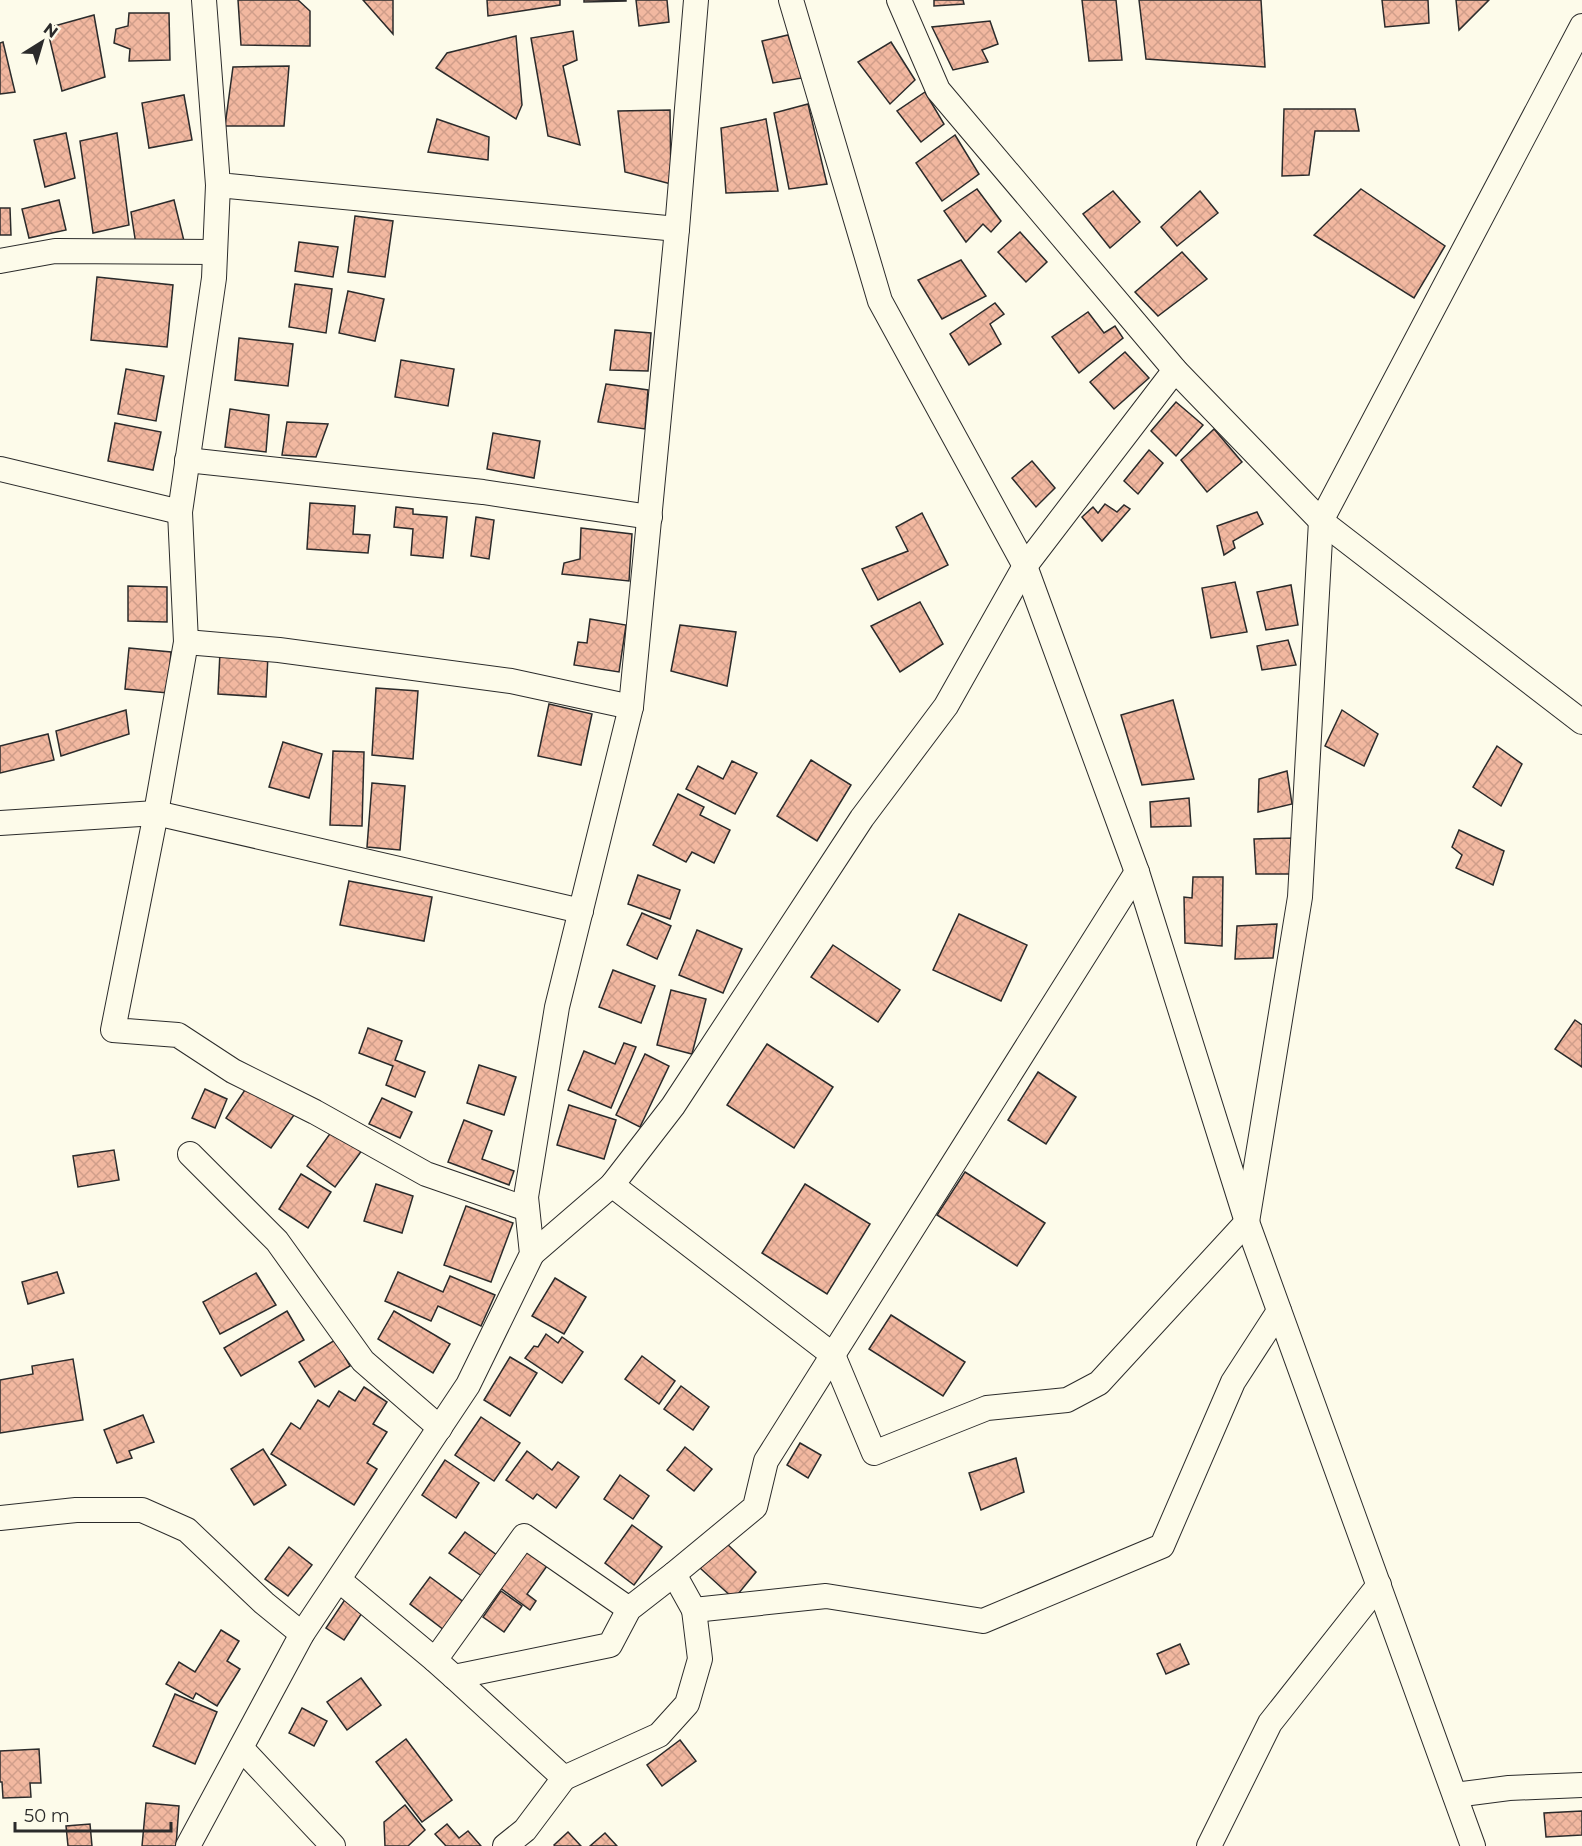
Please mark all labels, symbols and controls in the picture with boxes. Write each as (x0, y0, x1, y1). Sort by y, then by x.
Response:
north arrow (12, 12, 72, 72)
text: N (40, 19, 62, 42)
scale bar (15, 1795, 171, 1833)
text: 50 m (24, 1805, 70, 1827)

